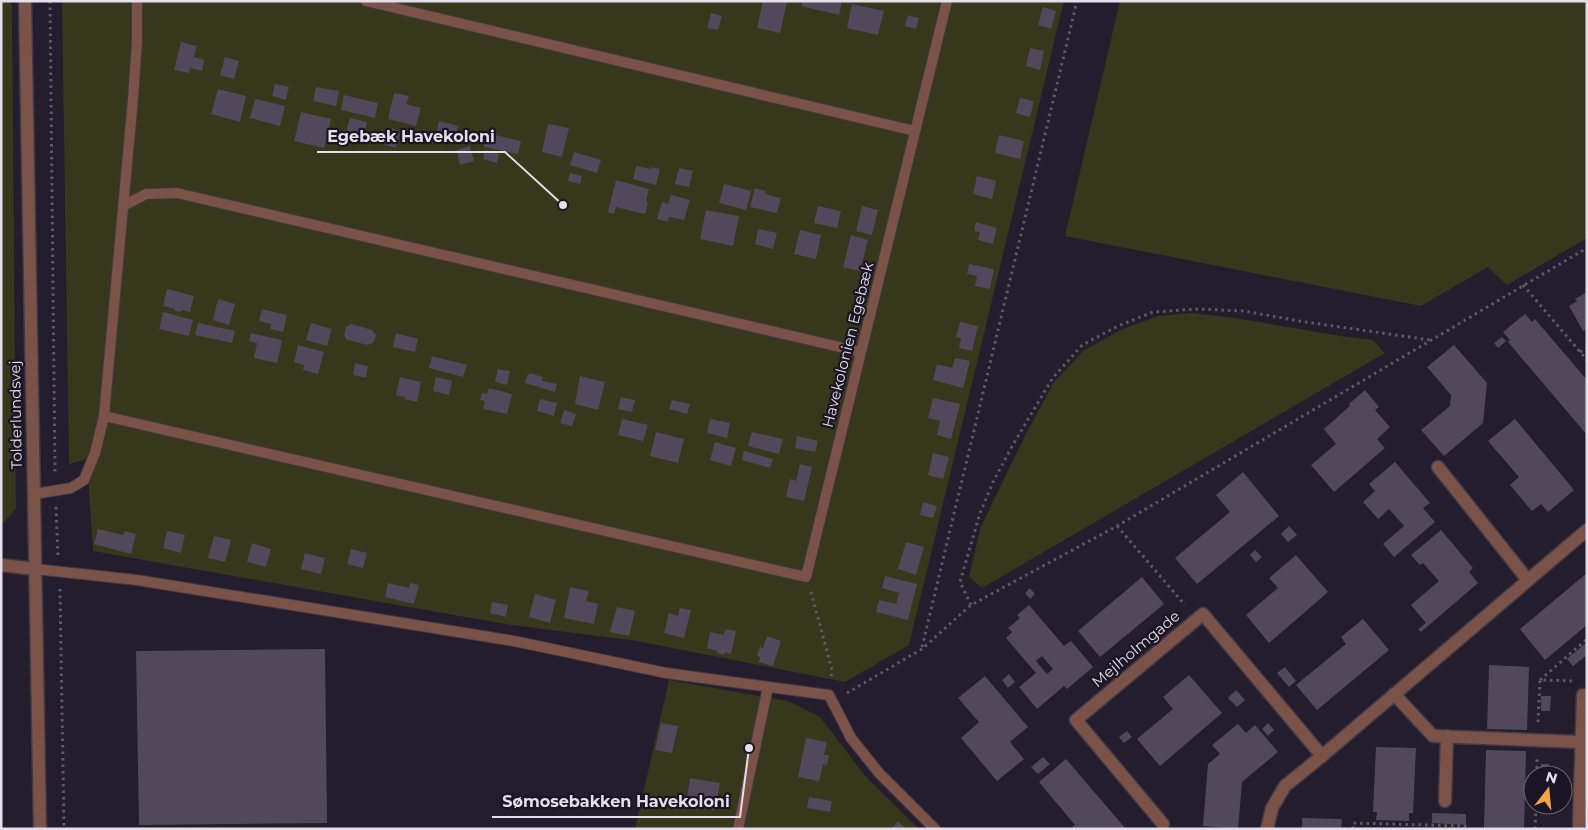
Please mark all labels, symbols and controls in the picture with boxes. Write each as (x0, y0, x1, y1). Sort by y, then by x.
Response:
callout: Egebæk Havekoloni (317, 121, 505, 152)
text: Egebæk Havekoloni (327, 127, 495, 146)
street label: Havekolonien Egebæk (818, 260, 877, 430)
street label: Tolderlundsvej (5, 360, 26, 470)
street label: Mejlholmgade (1088, 606, 1184, 691)
north arrow (1523, 765, 1573, 815)
text: N (1544, 767, 1560, 788)
callout: Sømosebakken Havekoloni (492, 786, 740, 817)
text: Sømosebakken Havekoloni (502, 792, 730, 811)

